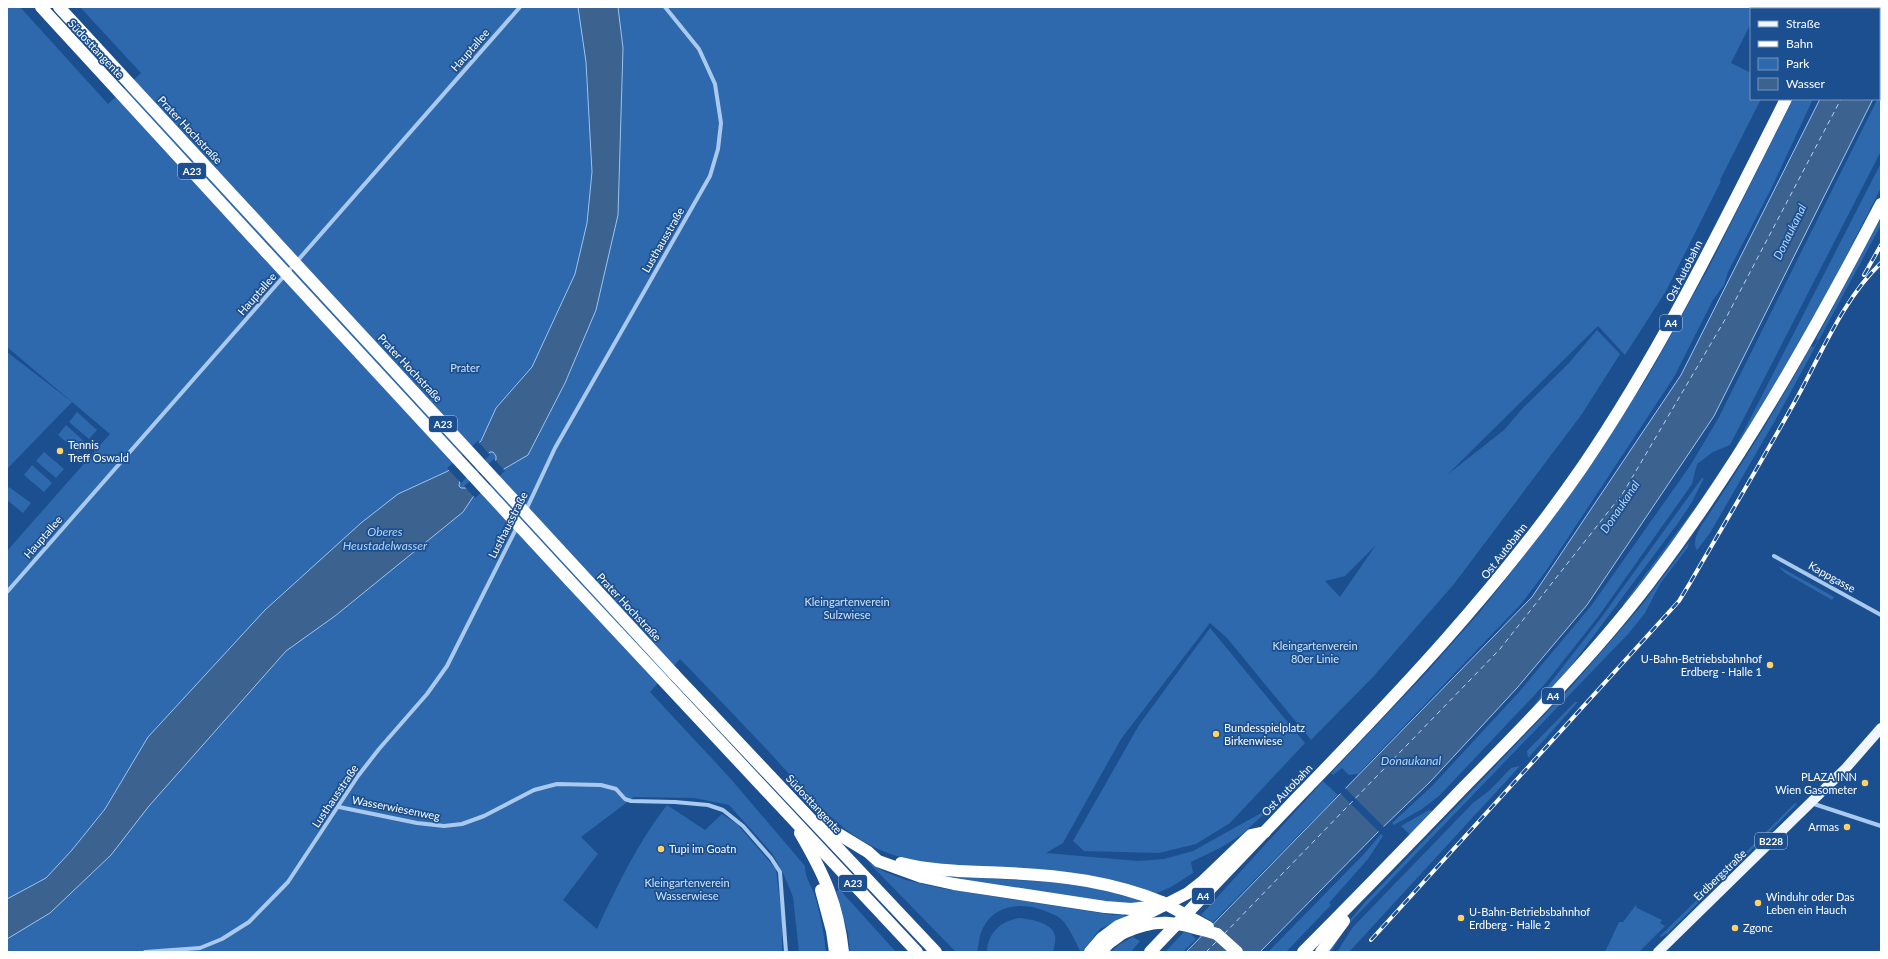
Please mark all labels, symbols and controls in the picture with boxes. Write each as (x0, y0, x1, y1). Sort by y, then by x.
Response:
legend (1750, 8, 1880, 100)
text: Straße (1786, 16, 1820, 31)
street label: Südosttangente (66, 17, 127, 81)
street label: Hauptallee (448, 26, 492, 74)
text: Bahn (1786, 36, 1813, 51)
text: Park (1786, 56, 1810, 71)
text: Wasser (1786, 76, 1825, 91)
street label: Prater Hochstraße (156, 93, 225, 167)
road number: A23 (178, 163, 206, 179)
water label: Donaukanal (1770, 201, 1810, 262)
street label: Lusthausstraße (639, 205, 687, 275)
street label: Ost Autobahn (1662, 238, 1705, 304)
street label: Hauptallee (235, 270, 279, 318)
road number: A4 (1660, 315, 1682, 331)
street label: Prater Hochstraße (376, 331, 445, 405)
park label: Prater (450, 361, 480, 374)
road number: A23 (429, 416, 457, 432)
place label: Tennis Treff Oswald (68, 438, 129, 464)
marker: Tennis Treff Oswald (55, 446, 65, 456)
water label: Donaukanal (1597, 477, 1643, 536)
street label: Lusthausstraße (485, 489, 530, 560)
street label: Hauptallee (21, 513, 65, 561)
street label: Ost Autobahn (1478, 520, 1529, 581)
water label: Oberes Heustadelwasser (343, 524, 428, 553)
street label: Kappgasse (1807, 558, 1858, 595)
street label: Prater Hochstraße (595, 570, 664, 644)
park label: Kleingartenverein Sulzwiese (804, 595, 890, 621)
park label: Kleingartenverein 80er Linie (1272, 639, 1358, 665)
place label: U-Bahn-Betriebsbahnhof Erdberg - Halle 1 (1641, 652, 1762, 678)
marker: U-Bahn-Betriebsbahnhof Erdberg - Halle 1 (1765, 660, 1775, 670)
road number: A4 (1542, 688, 1564, 704)
place label: Bundesspielplatz Birkenwiese (1224, 721, 1305, 747)
marker: Bundesspielplatz Birkenwiese (1211, 729, 1221, 739)
water label: Donaukanal (1381, 753, 1441, 768)
street label: Ost Autobahn (1259, 761, 1315, 818)
street label: Lusthausstraße (309, 762, 360, 830)
place label: PLAZA INN Wien Gasometer (1775, 770, 1857, 796)
street label: Südosttangente (784, 772, 845, 836)
marker: PLAZA INN Wien Gasometer (1860, 778, 1870, 788)
street label: Wasserwiesenweg (351, 793, 442, 822)
place label: Armas (1808, 820, 1839, 833)
marker: Armas (1842, 822, 1852, 832)
road number: B228 (1755, 833, 1787, 849)
place label: Tupi im Goatn (669, 842, 736, 855)
marker: Tupi im Goatn (656, 844, 666, 854)
street label: Erdbergstraße (1691, 846, 1749, 903)
road number: A23 (839, 875, 867, 891)
park label: Kleingartenverein Wasserwiese (644, 876, 730, 902)
road number: A4 (1192, 888, 1214, 904)
place label: Winduhr oder Das Leben ein Hauch (1766, 890, 1855, 916)
marker: Winduhr oder Das Leben ein Hauch (1753, 898, 1763, 908)
place label: U-Bahn-Betriebsbahnhof Erdberg - Halle 2 (1469, 905, 1590, 931)
marker: U-Bahn-Betriebsbahnhof Erdberg - Halle 2 (1456, 913, 1466, 923)
place label: Zgonc (1743, 921, 1773, 934)
marker: Zgonc (1730, 923, 1740, 933)

